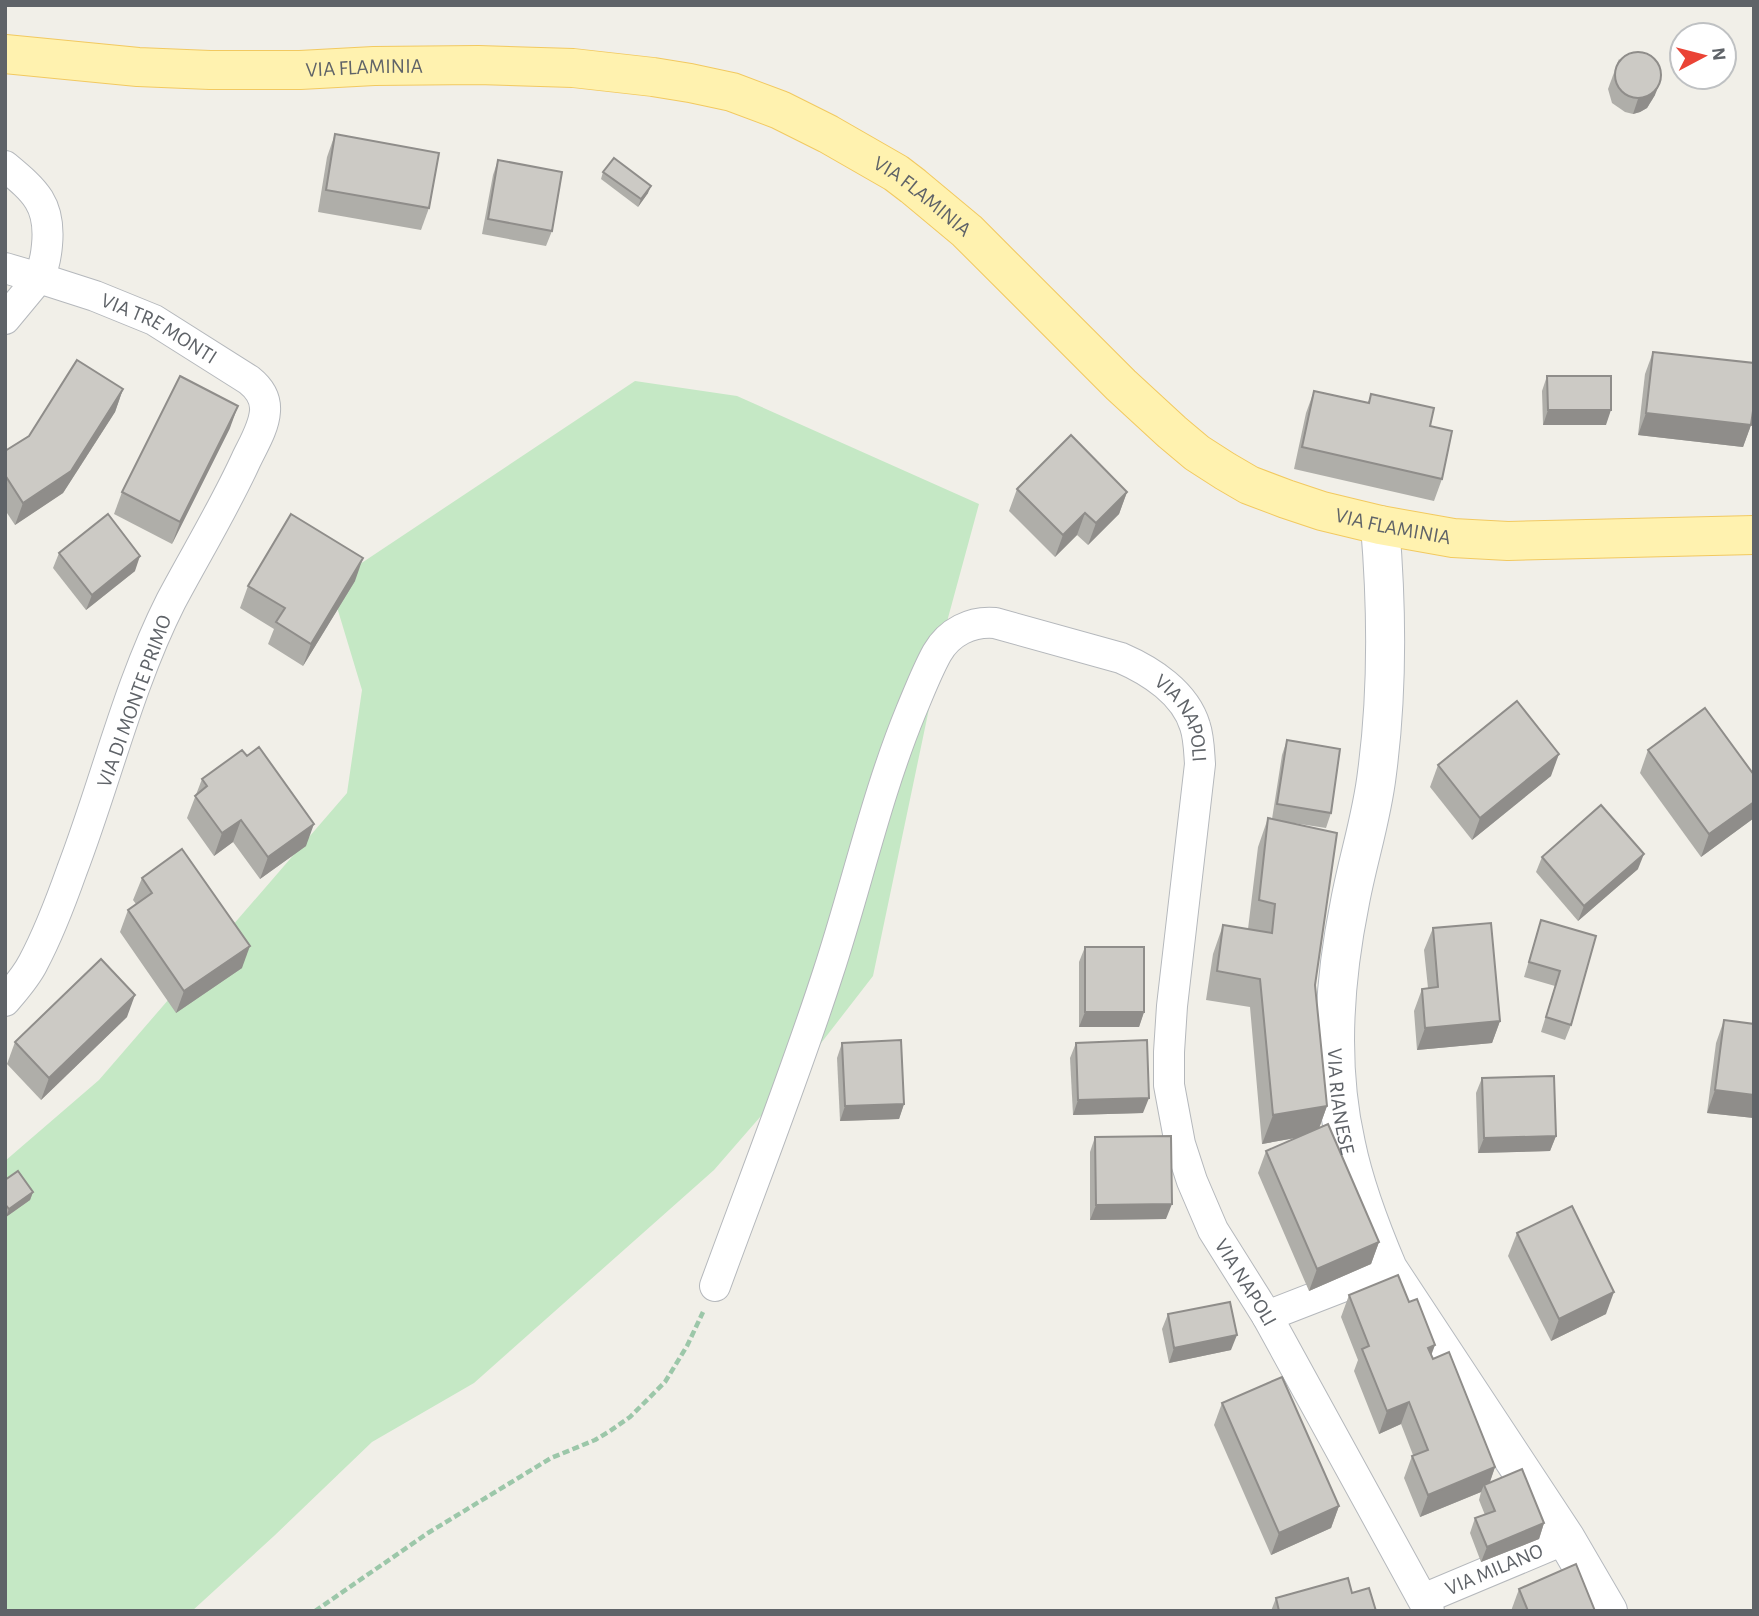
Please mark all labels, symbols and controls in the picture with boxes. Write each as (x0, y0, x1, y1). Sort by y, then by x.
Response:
north arrow (1668, 21, 1738, 91)
text: N (1708, 46, 1729, 62)
street label: VIA FLAMINIA (305, 56, 423, 81)
street label: VIA FLAMINIA (870, 152, 975, 241)
street label: VIA TRE MONTI (98, 290, 221, 368)
street label: VIA FLAMINIA (1333, 505, 1453, 548)
street label: VIA DI MONTE PRIMO (94, 612, 175, 790)
street label: VIA NAPOLI (1151, 670, 1210, 763)
street label: VIA RIANESE (1324, 1048, 1358, 1157)
street label: VIA NAPOLI (1211, 1236, 1280, 1330)
street label: VIA MILANO (1442, 1540, 1546, 1599)

